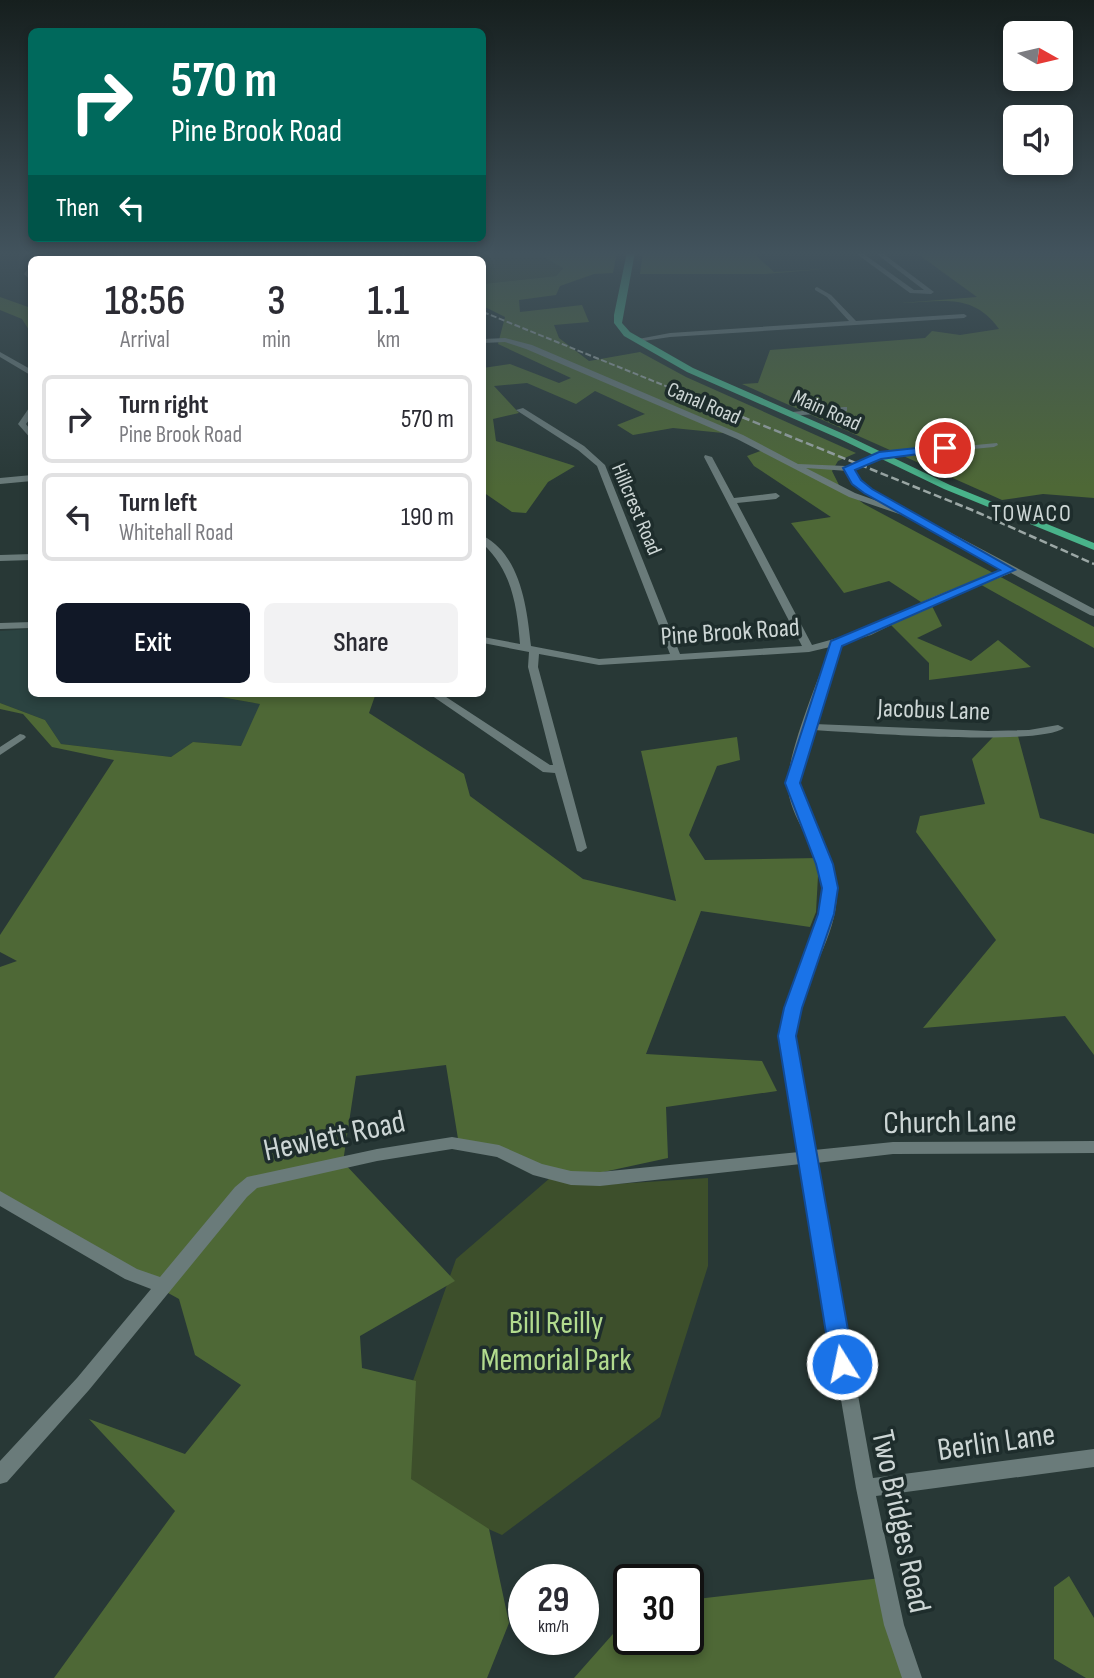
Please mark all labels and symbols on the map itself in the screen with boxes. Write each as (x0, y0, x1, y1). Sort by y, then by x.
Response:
north arrow (1003, 21, 1073, 91)
street label: Canal Road (663, 377, 744, 430)
street label: Main Road (789, 384, 865, 436)
pin (915, 418, 975, 478)
street label: Hillcrest Road (606, 460, 667, 559)
district label: TOWACO (991, 499, 1073, 528)
street label: Pine Brook Road (660, 612, 801, 653)
street label: Jacobus Lane (876, 693, 991, 728)
street label: Hewlett Road (260, 1102, 409, 1170)
street label: Church Lane (883, 1102, 1017, 1143)
park label: Bill Reilly Memorial Park (480, 1304, 632, 1380)
position arrow (805, 1327, 879, 1401)
street label: Berlin Lane (935, 1415, 1058, 1470)
street label: Two Bridges Road (862, 1426, 939, 1616)
speed limit sign: 30 (613, 1564, 704, 1655)

